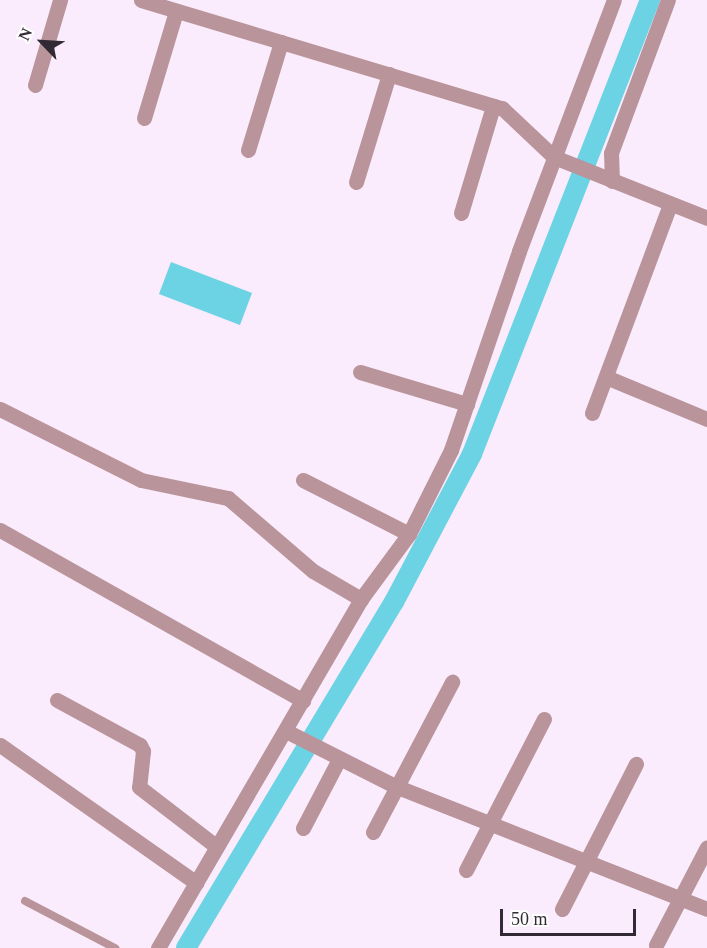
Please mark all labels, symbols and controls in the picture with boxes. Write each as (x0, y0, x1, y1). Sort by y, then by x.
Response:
north arrow (12, 12, 72, 72)
text: N (15, 25, 35, 43)
scale bar (503, 897, 640, 935)
text: 50 m (511, 909, 548, 929)

